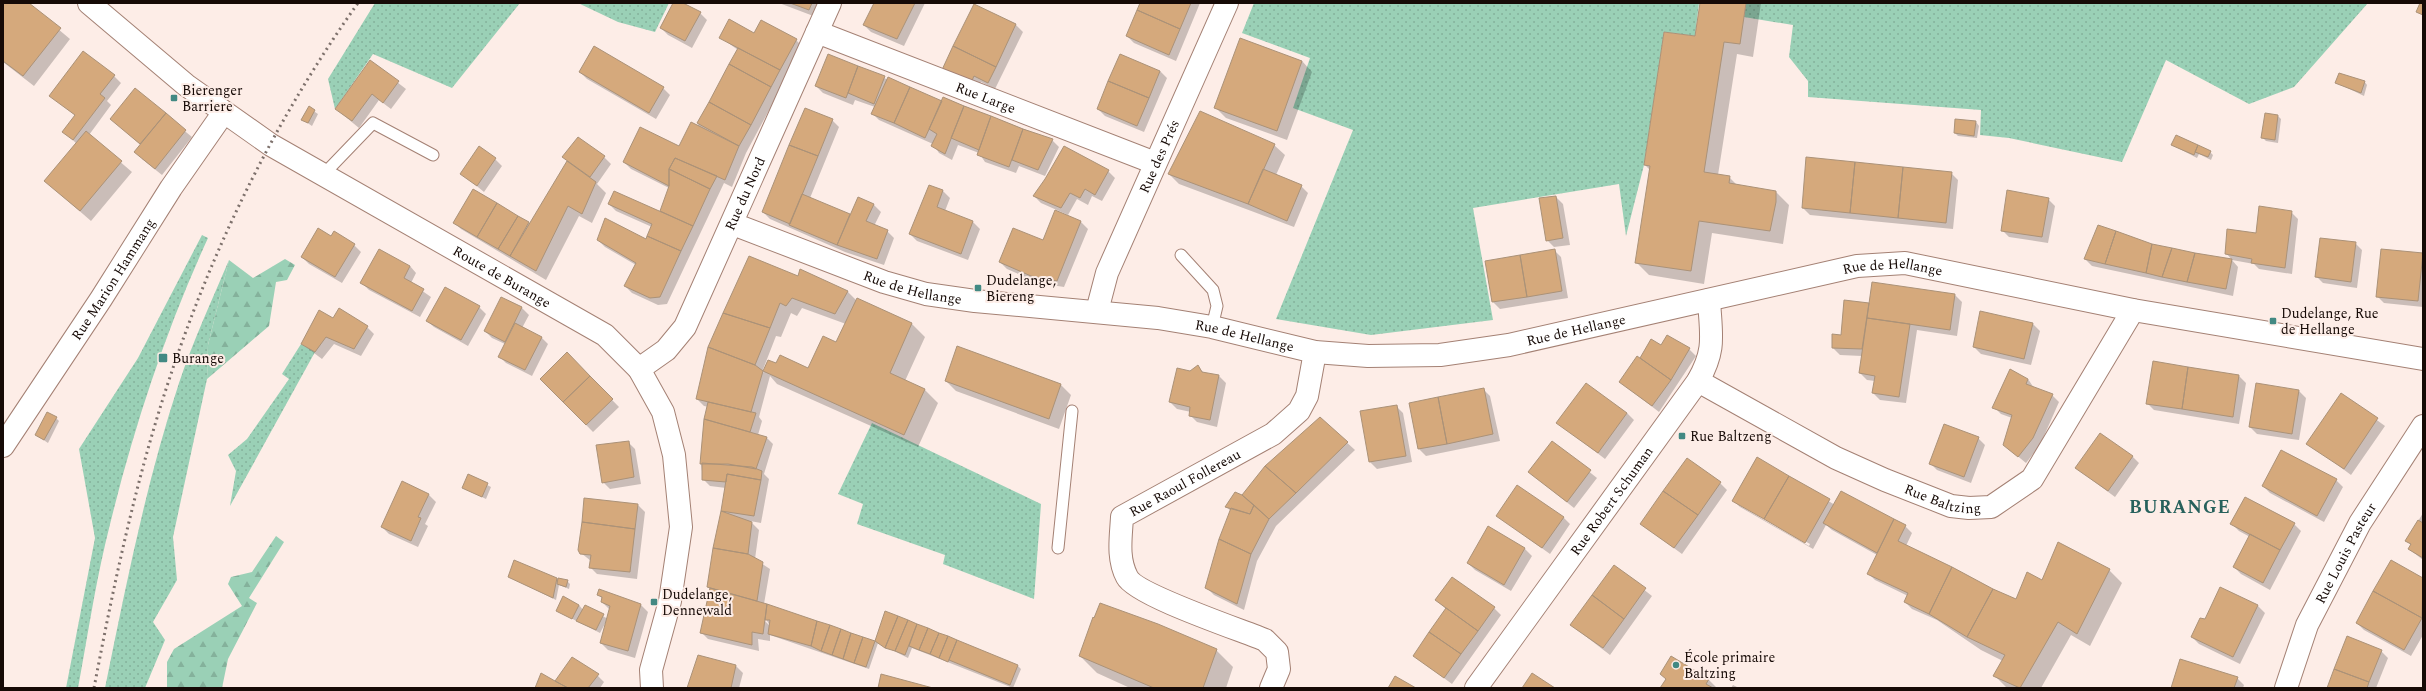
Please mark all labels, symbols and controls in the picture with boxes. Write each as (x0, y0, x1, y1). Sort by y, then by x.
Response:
street label: Rue Large (952, 77, 1019, 119)
place label: Bierenger Barriere (182, 80, 243, 117)
marker: Bierenger Barriere (169, 93, 179, 103)
street label: Rue des Prés (1134, 116, 1185, 197)
street label: Rue du Nord (719, 153, 771, 234)
street label: Rue Marion Hammang (66, 214, 161, 345)
street label: Route de Burange (449, 241, 555, 313)
street label: Rue de Hellange (1840, 253, 1945, 282)
street label: Rue de Hellange (860, 265, 963, 310)
place label: Dudelange, Biereng (986, 270, 1056, 307)
marker: Dudelange, Biereng (973, 283, 983, 293)
place label: Dudelange, Rue de Hellange (2281, 303, 2379, 340)
street label: Rue de Hellange (1524, 309, 1628, 352)
street label: Rue de Hellange (1193, 314, 1296, 358)
marker: Dudelange, Rue de Hellange (2268, 316, 2278, 326)
place label: Burange (172, 348, 224, 369)
marker: Burange (157, 352, 169, 364)
place label: Rue Baltzeng (1690, 426, 1772, 447)
marker: Rue Baltzeng (1677, 431, 1687, 441)
street label: Rue Robert Schuman (1565, 442, 1658, 560)
street label: Rue Raoul Follereau (1125, 444, 1245, 522)
street label: Rue Baltzing (1901, 479, 1981, 519)
district label: BURANGE (2129, 494, 2231, 521)
street label: Rue Louis Pasteur (2310, 498, 2382, 607)
place label: Dudelange, Dennewald (662, 584, 732, 621)
marker: Dudelange, Dennewald (649, 597, 659, 607)
place label: École primaire Baltzing (1684, 647, 1775, 684)
marker: École primaire Baltzing (1671, 660, 1681, 670)

